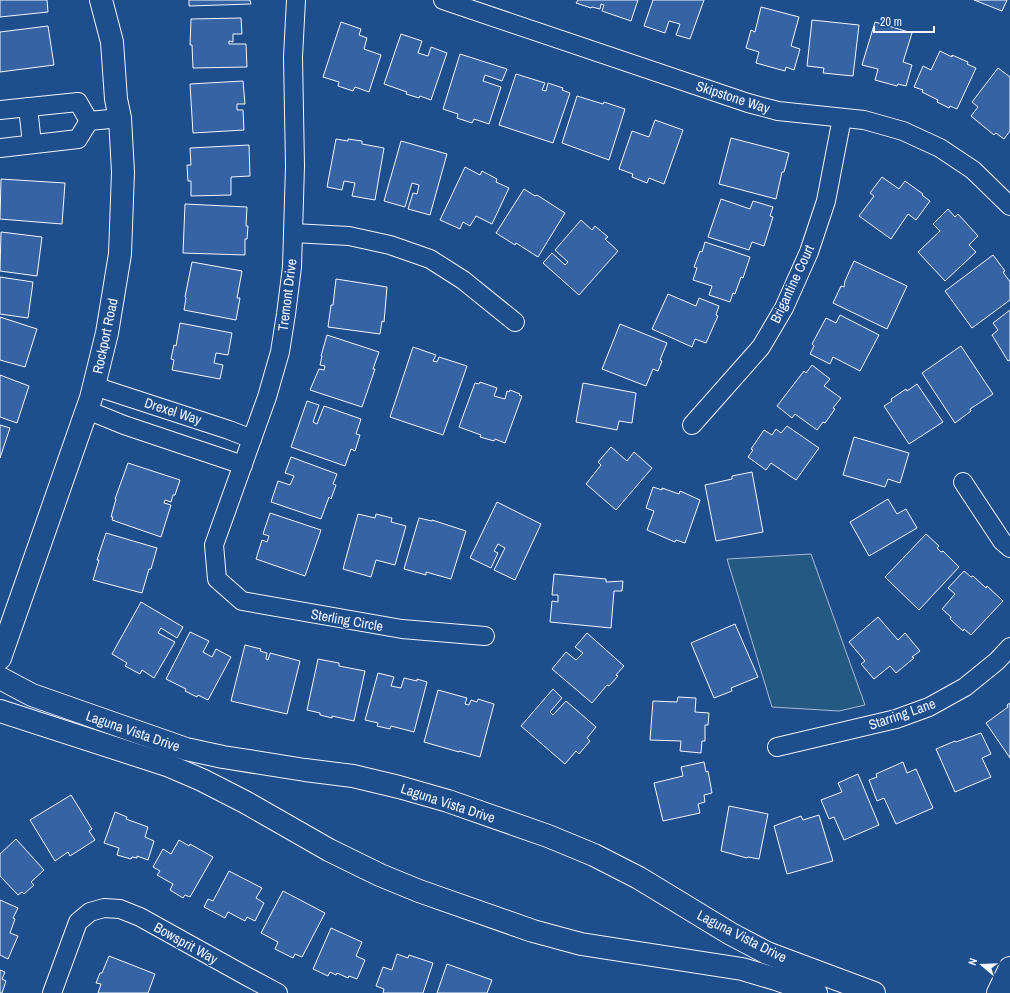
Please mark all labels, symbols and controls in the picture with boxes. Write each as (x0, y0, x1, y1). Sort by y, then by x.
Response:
scale bar (874, 8, 934, 34)
text: 20 m (880, 14, 902, 30)
street label: Skipstone Way (694, 77, 773, 118)
street label: Brigantine Court (766, 242, 818, 326)
street label: Tremont Drive (274, 258, 300, 332)
street label: Rockport Road (88, 297, 122, 375)
street label: Drexel Way (142, 393, 204, 429)
street label: Sterling Circle (310, 605, 384, 635)
street label: Starring Lane (866, 694, 938, 734)
street label: Laguna Vista Drive (84, 707, 182, 755)
street label: Laguna Vista Drive (399, 779, 497, 827)
street label: Laguna Vista Drive (694, 906, 790, 966)
street label: Bowsprit Way (151, 918, 221, 968)
north arrow (962, 945, 1002, 985)
text: N (965, 956, 980, 967)

